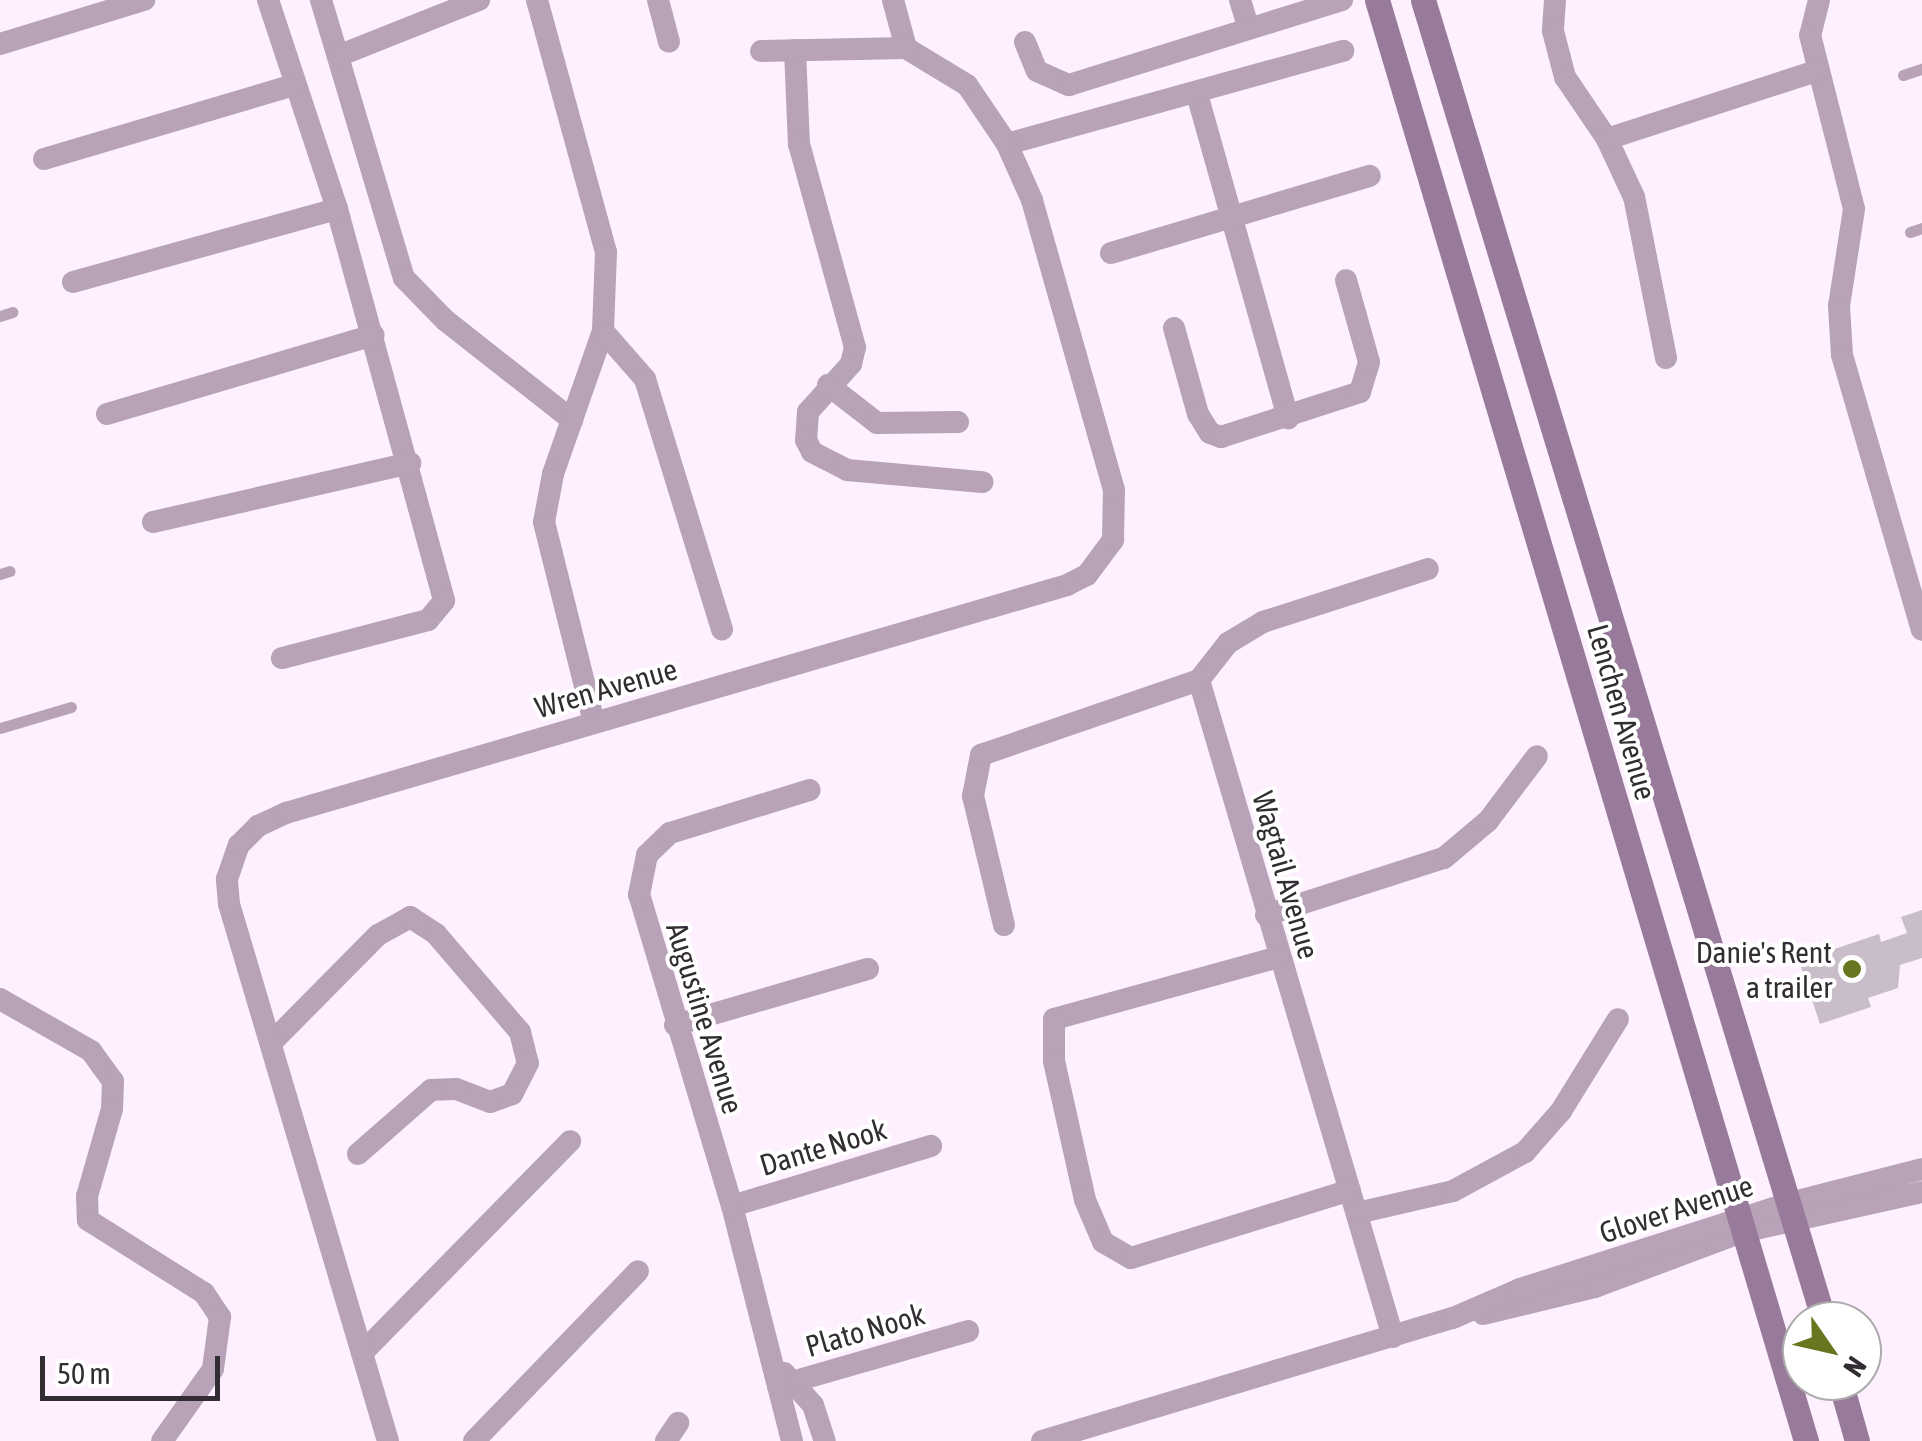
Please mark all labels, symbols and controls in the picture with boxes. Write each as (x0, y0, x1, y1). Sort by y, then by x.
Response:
street label: Lenchen Avenue (1580, 620, 1664, 804)
street label: Wren Avenue (531, 651, 681, 725)
street label: Wagtail Avenue (1245, 787, 1327, 963)
street label: Augustine Avenue (659, 918, 751, 1118)
place label: Danie's Rent a trailer (1696, 934, 1832, 1004)
marker: Danie's Rent a trailer (1841, 958, 1863, 980)
street label: Dante Nook (755, 1111, 891, 1183)
street label: Glover Avenue (1595, 1167, 1757, 1251)
street label: Plato Nook (801, 1296, 929, 1364)
north arrow (1782, 1301, 1882, 1401)
scale bar (45, 1336, 225, 1398)
text: N (1837, 1351, 1873, 1382)
text: 50 m (57, 1356, 111, 1390)

